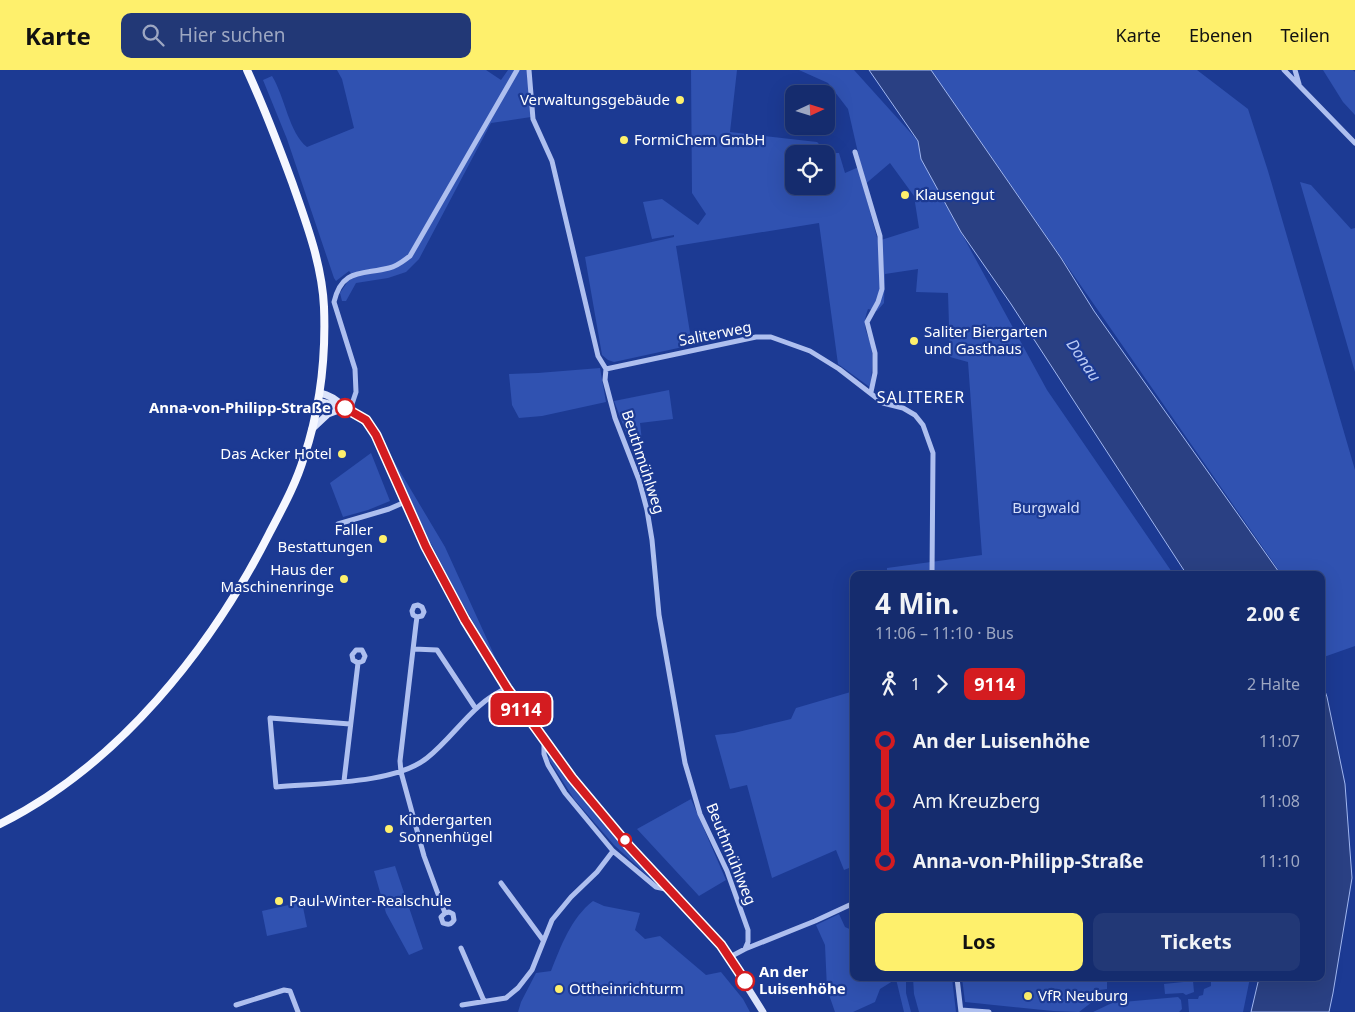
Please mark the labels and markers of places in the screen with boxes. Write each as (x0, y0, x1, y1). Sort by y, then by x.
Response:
place label: Verwaltungsgebäude (520, 89, 670, 109)
marker: Verwaltungsgebäude (674, 94, 686, 106)
place label: FormiChem GmbH (634, 129, 765, 149)
marker: FormiChem GmbH (618, 134, 630, 146)
place label: Klausengut (915, 184, 995, 204)
marker: Klausengut (899, 189, 911, 201)
place label: Saliter Biergarten und Gasthaus (924, 321, 1047, 358)
marker: Saliter Biergarten und Gasthaus (908, 335, 920, 347)
place label: Anna-von-Philipp-Straße (149, 397, 331, 417)
marker: Anna-von-Philipp-Straße (335, 398, 355, 418)
place label: Das Acker Hotel (220, 443, 332, 463)
marker: Das Acker Hotel (336, 448, 348, 460)
place label: Faller Bestattungen (277, 519, 373, 556)
marker: Faller Bestattungen (377, 533, 389, 545)
place label: Haus der Maschinenringe (220, 559, 334, 596)
marker: Haus der Maschinenringe (338, 573, 350, 585)
place label: Kindergarten Sonnenhügel (399, 809, 493, 846)
marker: Kindergarten Sonnenhügel (383, 823, 395, 835)
unlabelled marker (618, 833, 632, 847)
place label: Paul-Winter-Realschule (289, 890, 452, 910)
marker: Paul-Winter-Realschule (273, 895, 285, 907)
place label: An der Luisenhöhe (759, 961, 846, 998)
marker: An der Luisenhöhe (735, 971, 755, 991)
place label: Ottheinrichturm (569, 978, 684, 998)
marker: Ottheinrichturm (553, 983, 565, 995)
place label: VfR Neuburg (1038, 985, 1128, 1005)
marker: VfR Neuburg (1022, 990, 1034, 1002)

